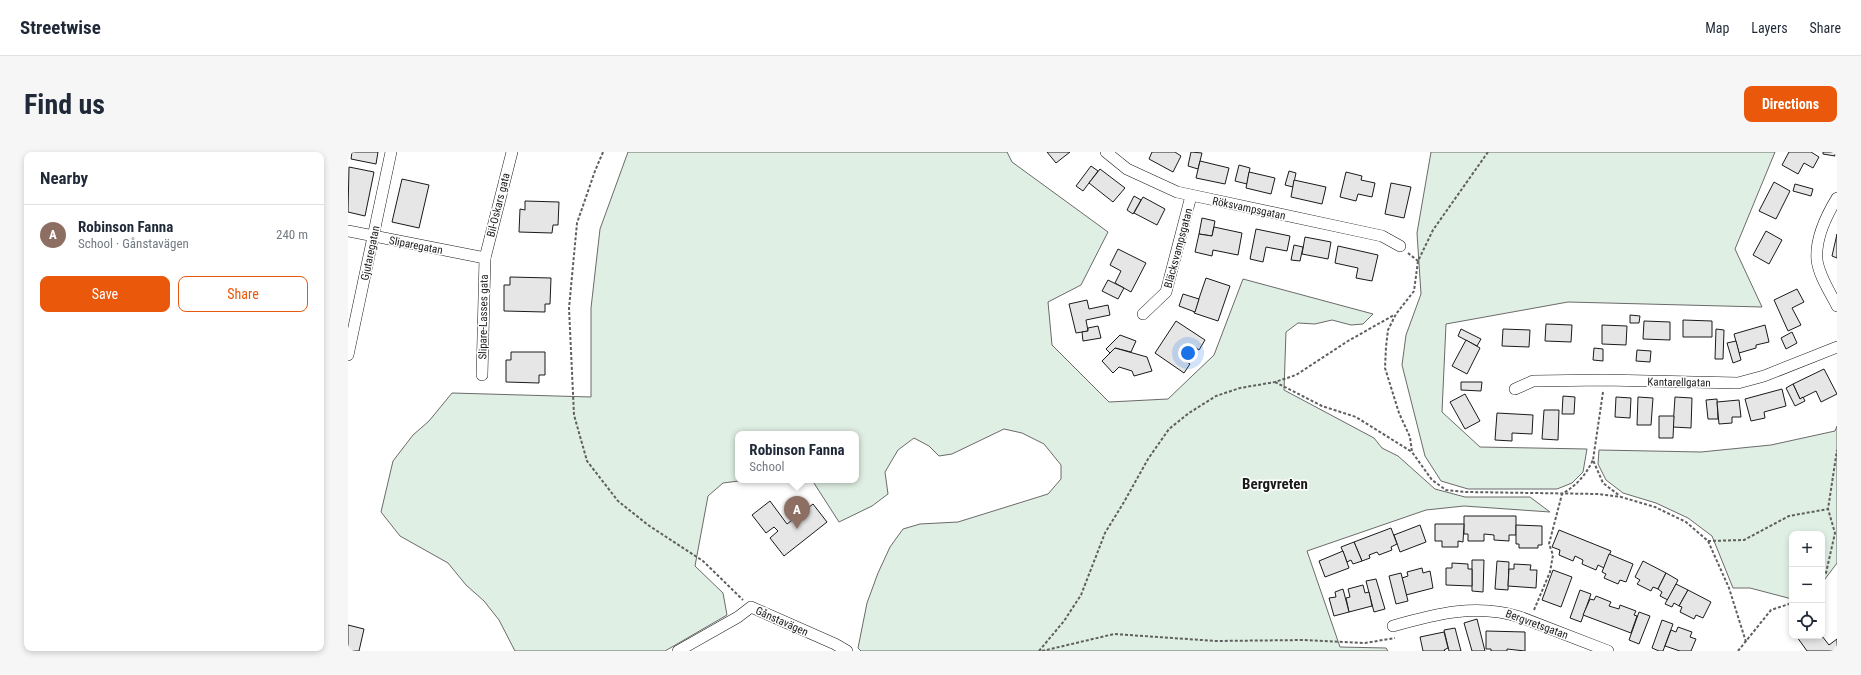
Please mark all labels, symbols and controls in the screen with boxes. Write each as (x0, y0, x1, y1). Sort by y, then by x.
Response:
text: Streetwise (20, 16, 101, 39)
text: Map (1705, 20, 1729, 36)
text: Layers (1751, 20, 1788, 36)
text: Share (1810, 20, 1841, 36)
button: Directions (1744, 86, 1837, 122)
text: Find us (24, 88, 105, 121)
text: Nearby (40, 168, 88, 188)
street label: Bil-Oskars gata (484, 172, 513, 239)
street label: Röksvampsgatan (1211, 194, 1287, 223)
street label: Bläcksvampsgatan (1162, 207, 1195, 289)
text: Robinson Fanna (78, 218, 173, 236)
street label: Gjutaregatan (358, 224, 383, 282)
text: A (49, 227, 57, 242)
text: 240 m (276, 227, 308, 242)
street label: Sliparegatan (388, 234, 444, 257)
text: School · Gånstavägen (78, 236, 189, 251)
street label: Slipare-Lasses gata (476, 274, 491, 360)
button: Save (40, 276, 170, 312)
button: Share (178, 276, 308, 312)
your location (1178, 343, 1198, 363)
street label: Kantarellgatan (1647, 375, 1711, 390)
popup (735, 431, 859, 483)
text: Robinson Fanna (749, 441, 845, 459)
text: School (749, 459, 784, 474)
district label: Bergvreten (1242, 475, 1308, 493)
pin: A (784, 496, 810, 529)
map controls (1789, 531, 1825, 639)
button: + (1789, 531, 1825, 567)
button: − (1789, 567, 1825, 603)
button: locate (1789, 603, 1825, 639)
street label: Gånstavägen (753, 604, 810, 639)
street label: Bergvretsgatan (1504, 607, 1570, 642)

